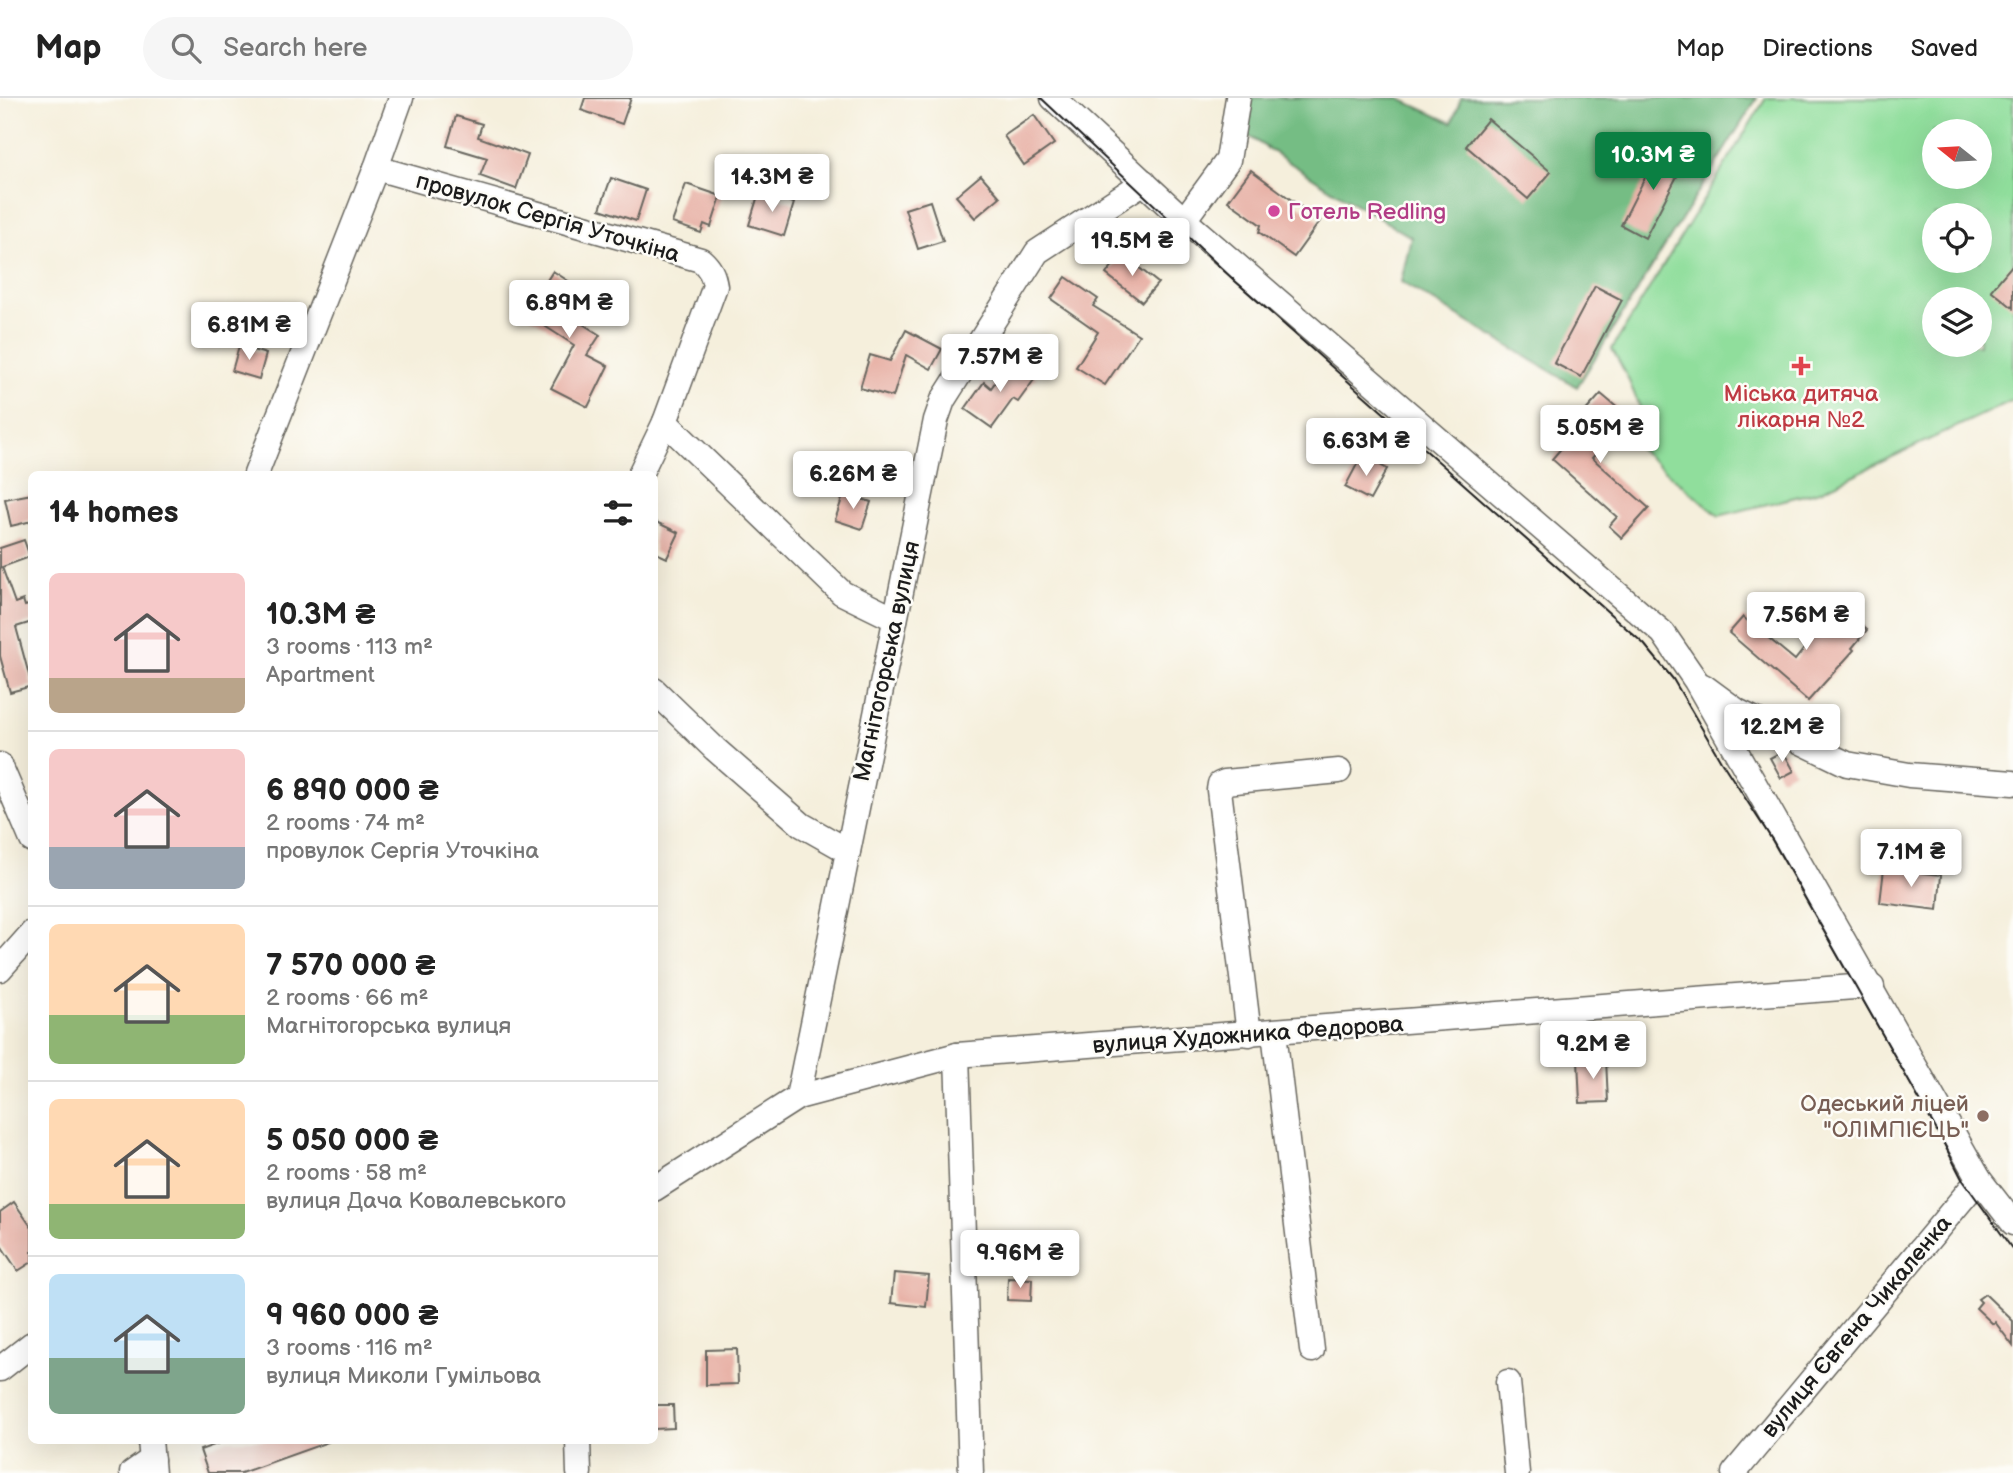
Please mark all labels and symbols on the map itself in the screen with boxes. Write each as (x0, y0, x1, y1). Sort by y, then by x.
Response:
north arrow (1922, 119, 1992, 189)
pin: 10.3M ₴ (1588, 132, 1718, 192)
pin: 14.3M ₴ (707, 155, 837, 214)
street label: провулок Сергія Уточкіна (413, 167, 683, 269)
place label: Готель Redling (1288, 198, 1446, 226)
marker: Готель Redling (1266, 203, 1282, 219)
pin: 19.5M ₴ (1067, 218, 1197, 278)
pin: 6.89M ₴ (504, 280, 634, 340)
pin: 6.81M ₴ (184, 302, 314, 362)
pin: 7.57M ₴ (935, 334, 1065, 394)
marker: Міська дитяча лікарня №2 (1791, 356, 1811, 376)
place label: Міська дитяча лікарня №2 (1724, 380, 1879, 434)
pin: 5.05M ₴ (1535, 406, 1665, 465)
pin: 6.63M ₴ (1301, 418, 1431, 478)
pin: 6.26M ₴ (788, 452, 918, 511)
street label: Магнітогорська вулиця (848, 538, 926, 784)
pin: 7.56M ₴ (1741, 592, 1871, 652)
pin: 12.2M ₴ (1717, 704, 1847, 764)
pin: 7.1M ₴ (1854, 830, 1968, 889)
street label: вулиця Художника Федорова (1092, 1010, 1405, 1060)
pin: 9.2M ₴ (1536, 1021, 1650, 1081)
place label: Одеський ліцей "ОЛІМПІЄЦЬ" (1800, 1090, 1969, 1144)
marker: Одеський ліцей "ОЛІМПІЄЦЬ" (1975, 1108, 1991, 1124)
street label: вулиця Євгена Чикаленка (1756, 1210, 1958, 1443)
pin: 9.96M ₴ (955, 1230, 1085, 1290)

